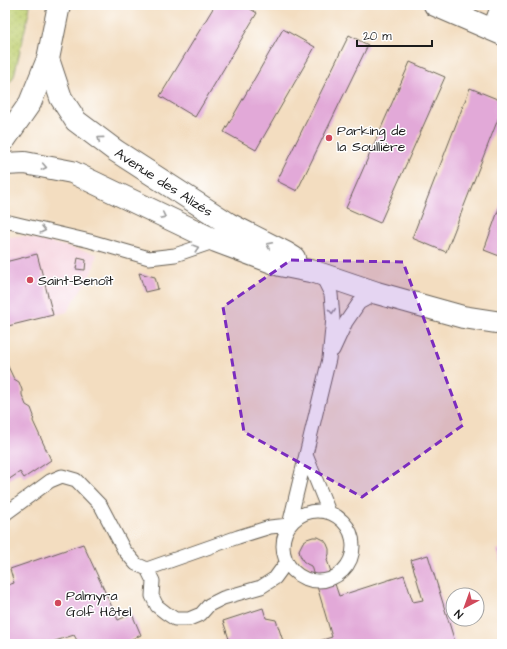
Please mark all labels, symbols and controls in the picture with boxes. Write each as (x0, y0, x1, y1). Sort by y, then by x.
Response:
scale bar (357, 22, 432, 48)
text: 20 m (363, 28, 392, 45)
place label: Parking de la Soullière (337, 121, 406, 157)
marker: Parking de la Soullière (324, 133, 334, 143)
one-way arrow (98, 137, 105, 144)
street label: Avenue des Alizés (110, 144, 216, 222)
one-way arrow (41, 162, 47, 170)
one-way arrow (159, 211, 166, 219)
one-way arrow (39, 225, 46, 234)
one-way arrow (266, 242, 274, 249)
one-way arrow (192, 244, 199, 253)
place label: Saint-Benoît (38, 271, 114, 291)
marker: Saint-Benoît (25, 275, 35, 285)
one-way arrow (328, 308, 337, 314)
place label: Palmyra Golf Hôtel (66, 586, 131, 622)
north arrow (445, 587, 485, 627)
marker: Palmyra Golf Hôtel (53, 598, 63, 608)
text: N (451, 606, 466, 622)

